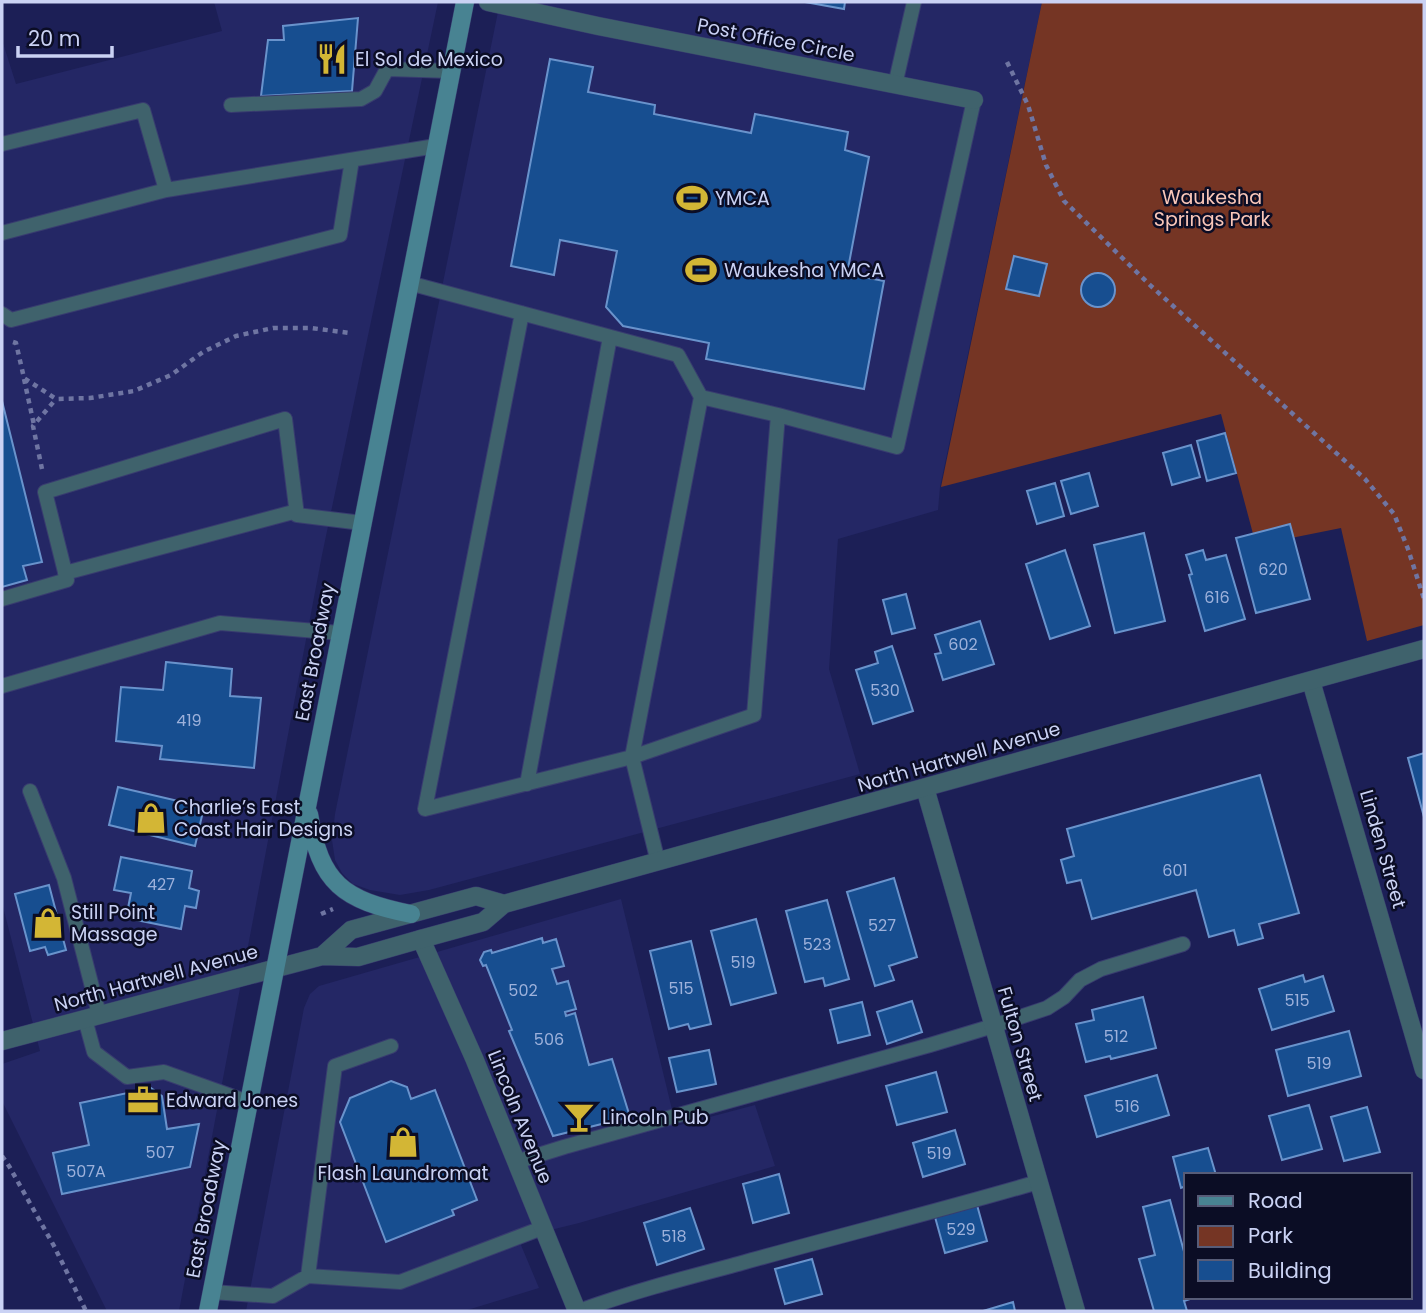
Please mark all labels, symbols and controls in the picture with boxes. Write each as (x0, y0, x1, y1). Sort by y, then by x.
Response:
street label: Post Office Circle (695, 11, 857, 69)
scale bar (18, 14, 112, 58)
text: 20 m (28, 24, 81, 53)
restaurant icon: El Sol de Mexico (315, 42, 349, 76)
place label: El Sol de Mexico (355, 46, 503, 73)
sports icon: YMCA (675, 181, 709, 215)
park label: Waukesha Springs Park (1154, 184, 1270, 233)
place label: YMCA (715, 185, 770, 212)
sports icon: Waukesha YMCA (684, 253, 718, 287)
place label: Waukesha YMCA (724, 257, 884, 284)
house number: 620 (1258, 558, 1288, 581)
street label: East Broadway (288, 580, 342, 723)
house number: 616 (1204, 586, 1230, 609)
house number: 602 (948, 633, 978, 656)
house number: 530 (870, 679, 900, 702)
house number: 419 (176, 709, 202, 732)
street label: North Hartwell Avenue (854, 715, 1064, 799)
street label: Linden Street (1353, 786, 1413, 912)
place label: Charlie’s East Coast Hair Designs (174, 794, 353, 843)
shop icon: Charlie’s East Coast Hair Designs (134, 801, 168, 835)
house number: 601 (1162, 859, 1188, 882)
house number: 427 (147, 873, 175, 896)
place label: Still Point Massage (71, 899, 158, 948)
shop icon: Still Point Massage (31, 906, 65, 940)
house number: 527 (868, 914, 896, 937)
house number: 523 (803, 933, 831, 956)
street label: North Hartwell Avenue (51, 938, 261, 1018)
house number: 519 (730, 951, 756, 974)
house number: 515 (668, 977, 694, 1000)
house number: 502 (508, 979, 538, 1002)
street label: Fulton Street (991, 983, 1049, 1105)
house number: 515 (1284, 989, 1310, 1012)
house number: 512 (1104, 1025, 1128, 1048)
house number: 506 (534, 1028, 564, 1051)
street label: Lincoln Avenue (481, 1046, 559, 1188)
house number: 519 (1306, 1052, 1332, 1075)
office icon: Edward Jones (126, 1083, 160, 1117)
place label: Edward Jones (166, 1087, 298, 1114)
house number: 516 (1114, 1095, 1140, 1118)
bar icon: Lincoln Pub (562, 1100, 596, 1134)
place label: Lincoln Pub (602, 1104, 709, 1131)
shop icon: Flash Laundromat (386, 1125, 420, 1159)
street label: East Broadway (179, 1137, 233, 1280)
house number: 507 (146, 1141, 175, 1164)
house number: 519 (926, 1142, 952, 1165)
house number: 507A (66, 1160, 106, 1183)
place label: Flash Laundromat (317, 1160, 489, 1187)
legend (1184, 1173, 1412, 1299)
text: Road (1248, 1186, 1303, 1215)
house number: 529 (946, 1218, 976, 1241)
text: Park (1248, 1221, 1293, 1250)
house number: 518 (661, 1225, 687, 1248)
text: Building (1248, 1256, 1332, 1285)

